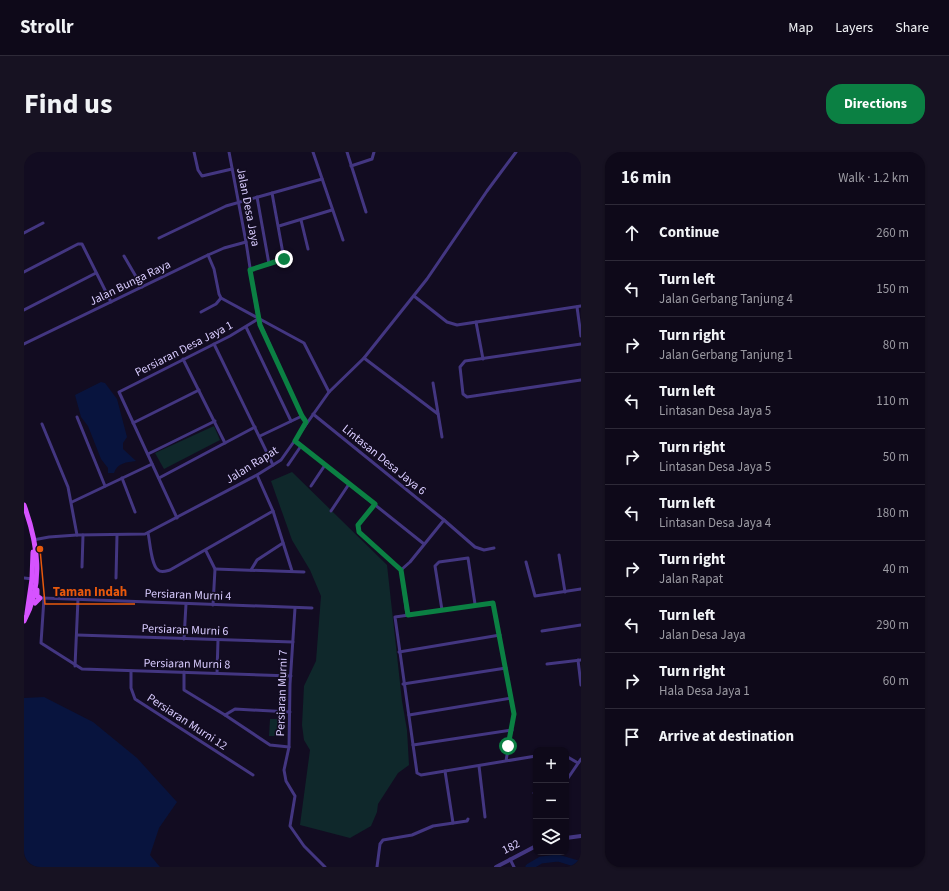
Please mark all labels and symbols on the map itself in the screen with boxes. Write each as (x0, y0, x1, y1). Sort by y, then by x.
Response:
street label: Jalan Desa Jaya (232, 166, 264, 248)
route end (275, 250, 293, 268)
street label: Jalan Bunga Raya (86, 256, 174, 310)
street label: Persiaran Desa Jaya 1 (132, 317, 236, 381)
street label: Lintasan Desa Jaya 6 (338, 421, 430, 499)
street label: Jalan Rapat (222, 442, 282, 488)
callout: Taman Indah (45, 579, 135, 604)
text: Taman Indah (53, 583, 127, 601)
street label: Persiaran Murni 4 (144, 585, 232, 605)
street label: Persiaran Murni 6 (141, 620, 229, 640)
street label: Persiaran Murni 7 (272, 649, 292, 737)
street label: Persiaran Murni 8 (143, 655, 231, 673)
street label: Persiaran Murni 12 (143, 690, 231, 754)
route start (499, 737, 517, 755)
street label: 182 (499, 835, 523, 859)

